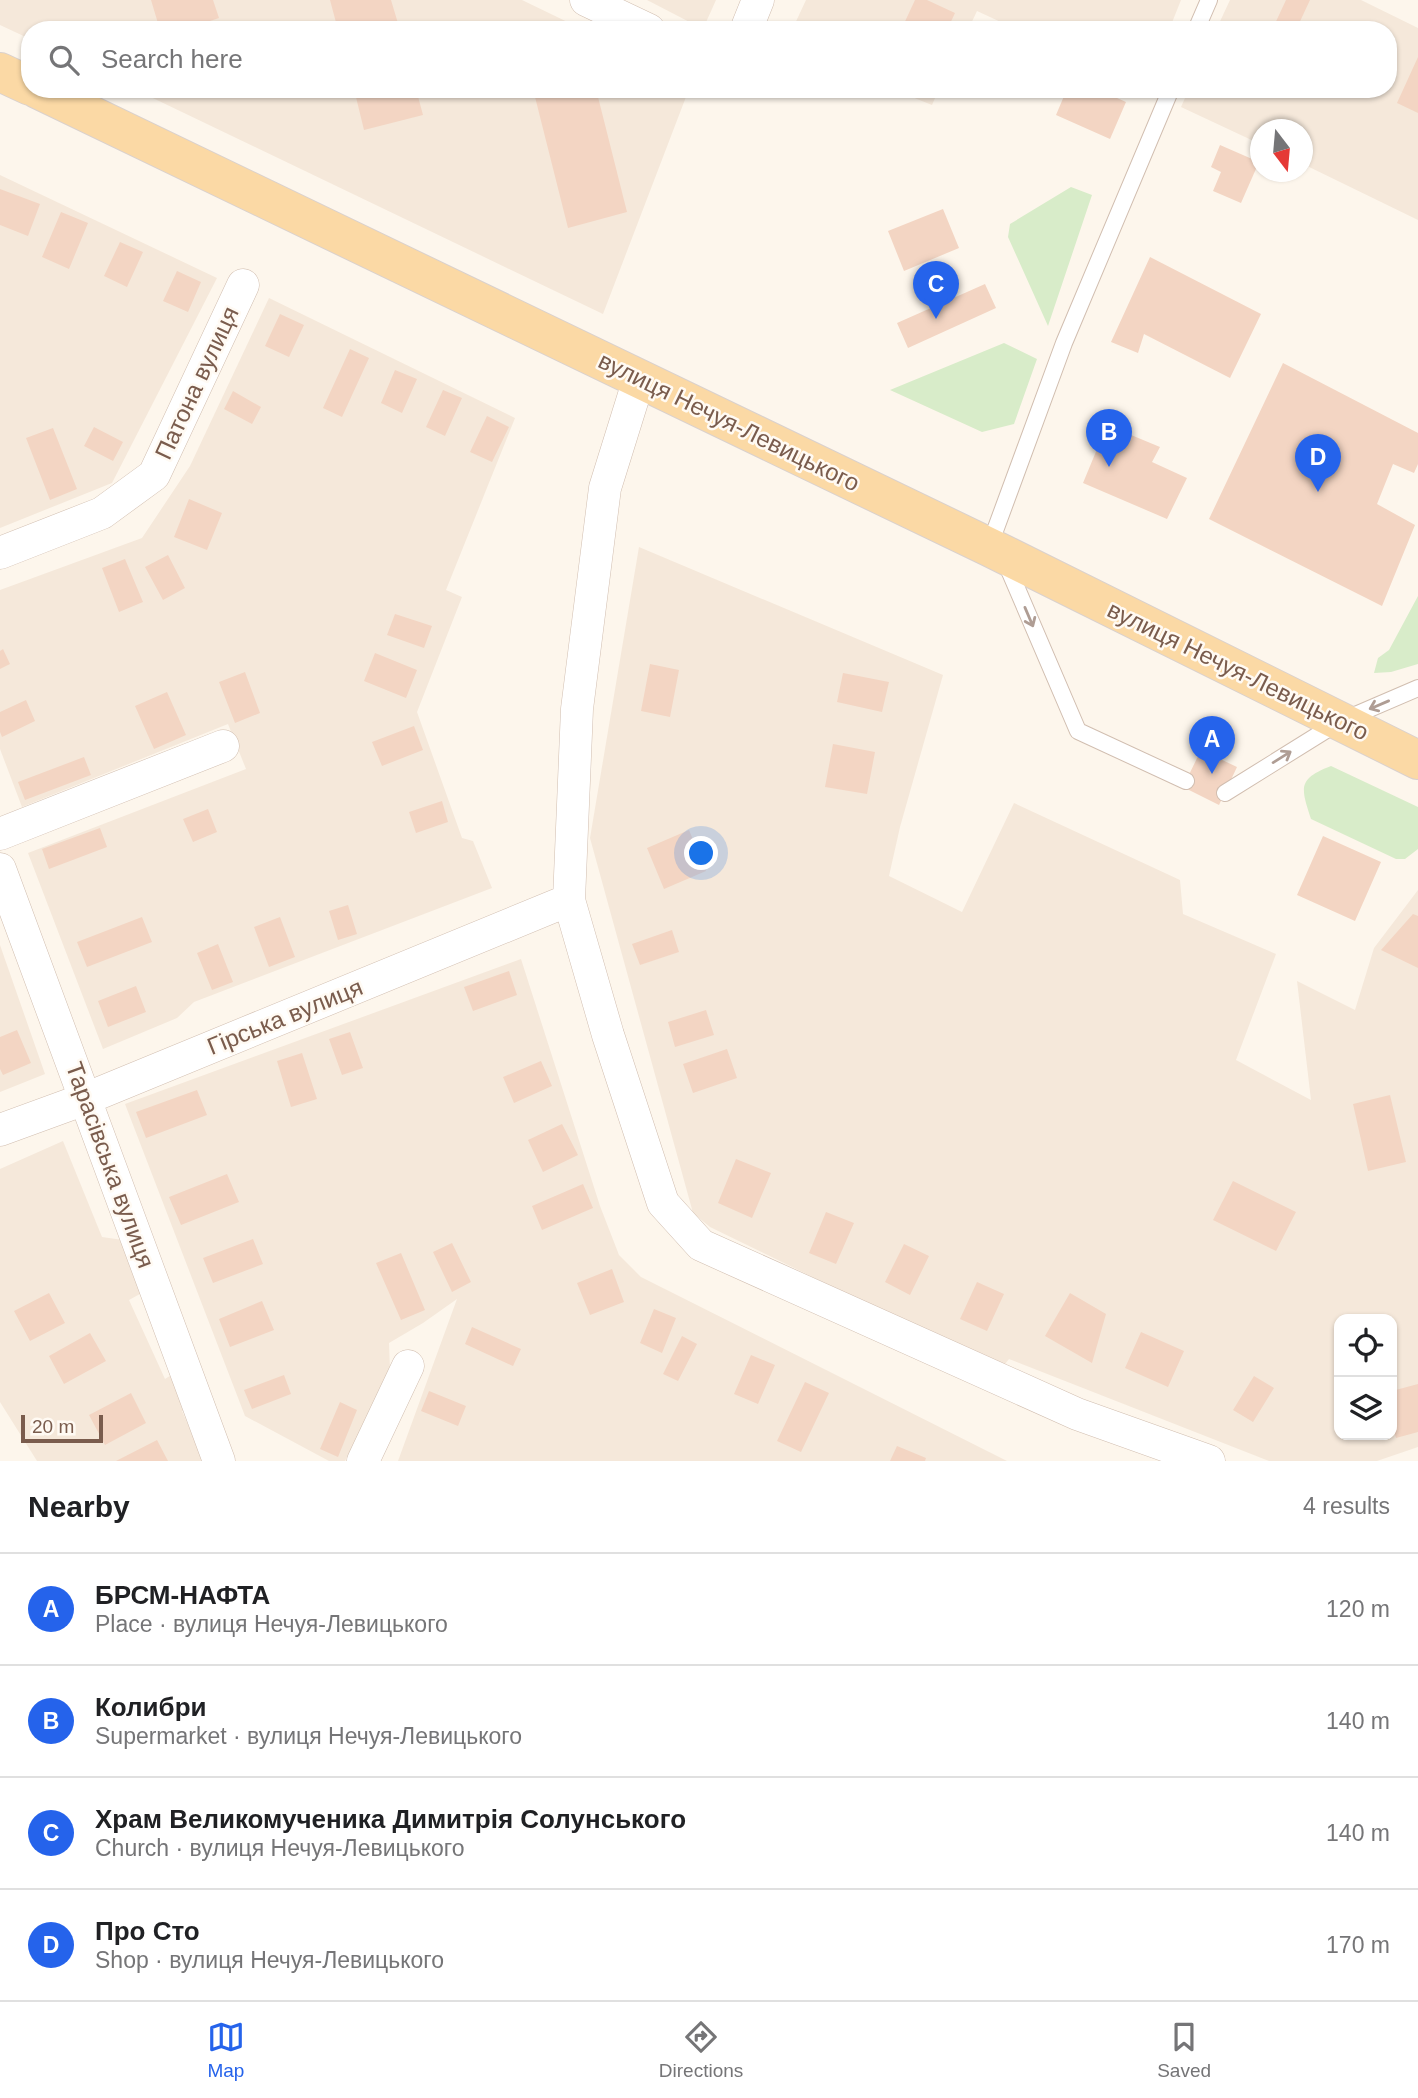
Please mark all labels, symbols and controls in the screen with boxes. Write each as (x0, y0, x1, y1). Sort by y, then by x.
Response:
search box (21, 21, 1397, 98)
icon: search (45, 41, 83, 79)
text: Search here (101, 44, 243, 74)
north arrow (1250, 119, 1313, 182)
pin: C (913, 261, 959, 319)
street label: Патона вулиця (149, 302, 244, 463)
street label: вулиця Нечуя-Левицького (594, 347, 864, 497)
pin: B (1086, 409, 1132, 467)
pin: D (1295, 434, 1341, 492)
street label: вулиця Нечуя-Левицького (1103, 596, 1373, 746)
one-way arrow (1023, 606, 1036, 627)
one-way arrow (1368, 699, 1390, 712)
pin: A (1189, 716, 1235, 774)
one-way arrow (1272, 750, 1292, 764)
your location (684, 836, 718, 870)
street label: Гірська вулиця (203, 973, 366, 1060)
street label: Тарасівська вулиця (61, 1058, 160, 1271)
map controls (1334, 1314, 1397, 1440)
button: locate (1334, 1314, 1397, 1377)
button: layers (1334, 1377, 1397, 1440)
scale bar (21, 1412, 103, 1444)
text: 20 m (32, 1416, 74, 1437)
text: Nearby (28, 1490, 130, 1523)
text: 4 results (1303, 1493, 1390, 1519)
text: БРСМ-НАФТА (95, 1580, 270, 1610)
text: A (43, 1596, 59, 1622)
text: 120 m (1326, 1596, 1390, 1622)
text: Place · вулиця Нечуя-Левицького (95, 1611, 448, 1637)
text: Колибри (95, 1692, 207, 1722)
text: B (43, 1708, 59, 1734)
text: 140 m (1326, 1708, 1390, 1734)
text: Supermarket · вулиця Нечуя-Левицького (95, 1723, 522, 1749)
text: Храм Великомученика Димитрія Солунського (95, 1804, 686, 1834)
text: C (43, 1820, 59, 1846)
text: 140 m (1326, 1820, 1390, 1846)
text: Church · вулиця Нечуя-Левицького (95, 1835, 464, 1861)
text: Про Сто (95, 1916, 200, 1946)
text: D (43, 1932, 59, 1958)
text: 170 m (1326, 1932, 1390, 1958)
text: Shop · вулиця Нечуя-Левицького (95, 1947, 444, 1973)
tab: Map (207, 2018, 245, 2082)
tab: Directions (659, 2018, 743, 2082)
tab: Saved (1157, 2018, 1211, 2082)

